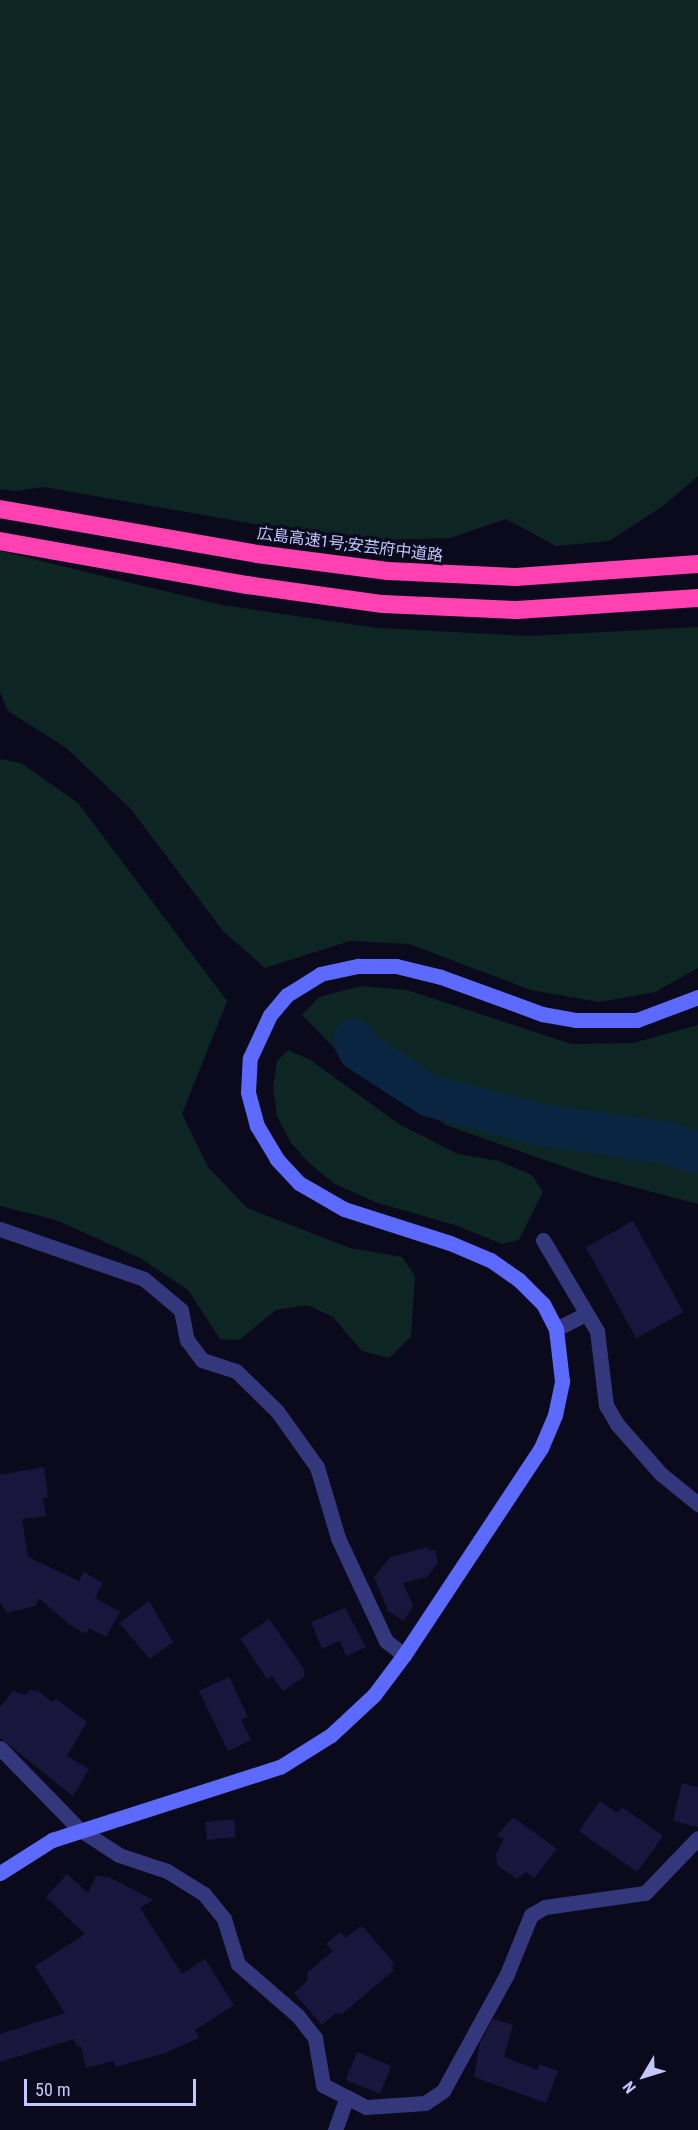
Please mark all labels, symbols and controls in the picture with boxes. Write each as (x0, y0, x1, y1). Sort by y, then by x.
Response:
street label: 広島高速1号;安芸府中道路 (256, 524, 444, 566)
north arrow (614, 2046, 674, 2106)
scale bar (27, 2067, 200, 2105)
text: N (619, 2078, 640, 2097)
text: 50 m (35, 2079, 70, 2100)

